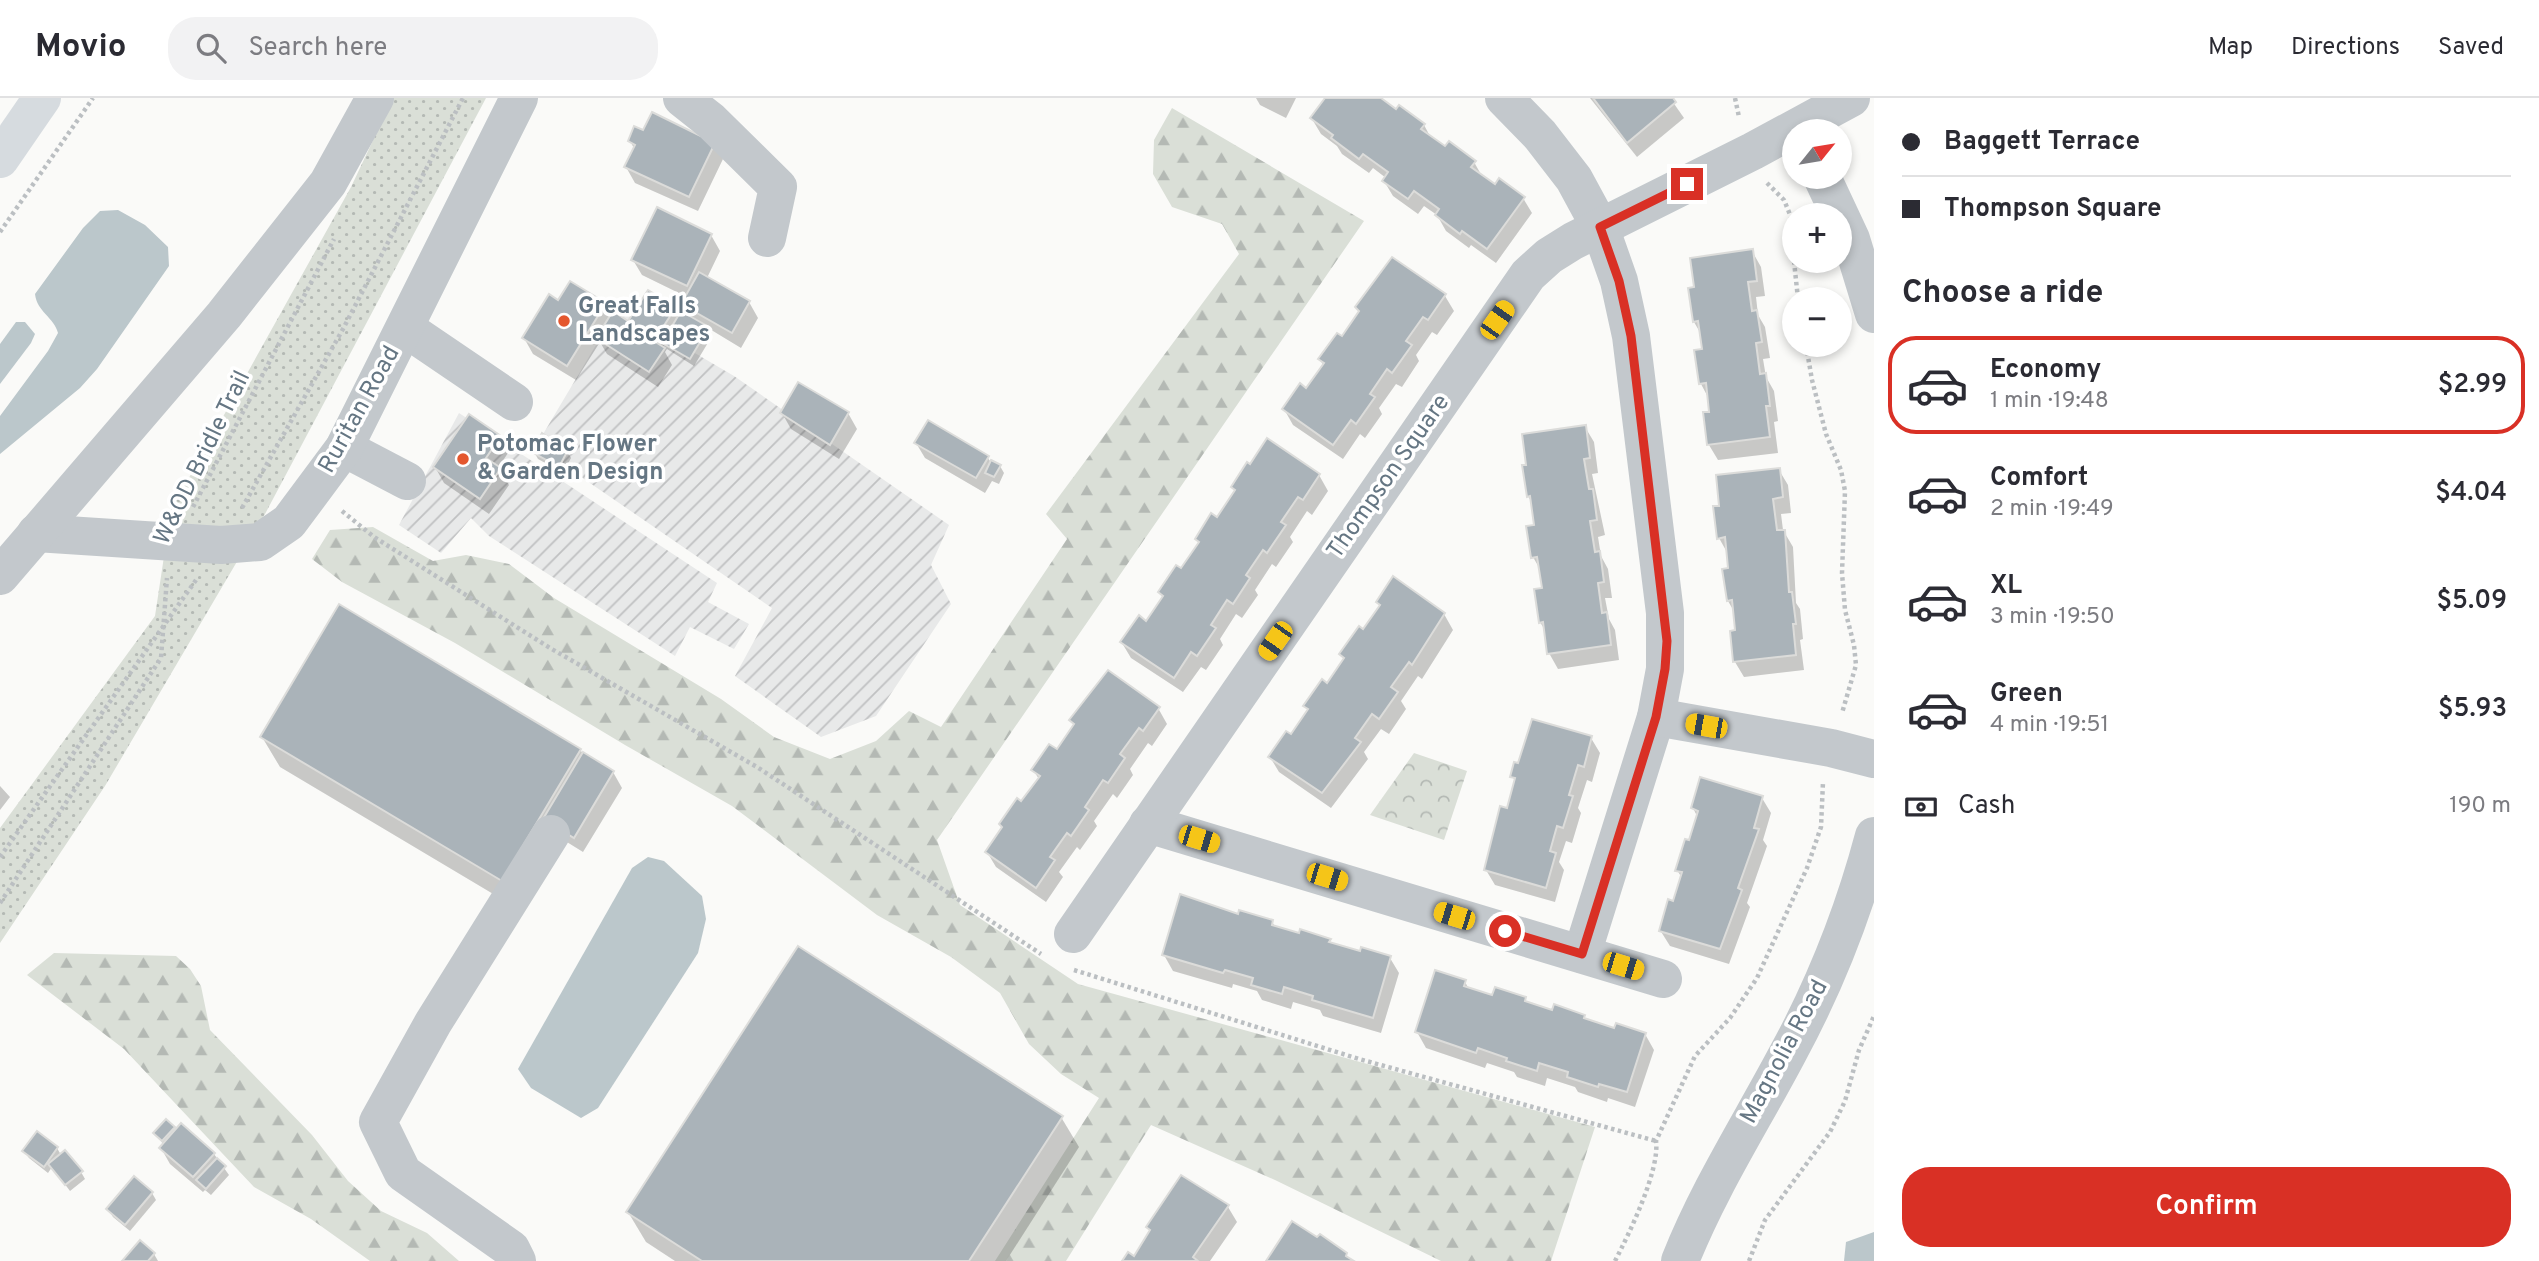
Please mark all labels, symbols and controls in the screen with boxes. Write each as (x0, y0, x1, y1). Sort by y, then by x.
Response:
search box (168, 17, 658, 80)
text: Movio (35, 27, 126, 69)
icon: search (192, 29, 230, 67)
text: Search here (248, 32, 387, 65)
text: Map (2208, 33, 2253, 63)
text: Directions (2291, 33, 2400, 63)
text: Saved (2438, 33, 2504, 63)
north arrow (1782, 119, 1852, 189)
map controls (1782, 119, 1852, 357)
text: Baggett Terrace (1944, 126, 2140, 159)
route end (1671, 168, 1703, 200)
text: Thompson Square (1944, 193, 2162, 226)
button: + (1782, 203, 1852, 273)
text: Choose a ride (1902, 274, 2103, 314)
button: − (1782, 287, 1852, 357)
place label: Great Falls Landscapes (578, 292, 710, 350)
car (1477, 297, 1518, 343)
marker: Great Falls Landscapes (556, 313, 572, 329)
street label: Ruritan Road (313, 341, 407, 479)
icon: car (1906, 354, 1969, 417)
text: Economy (1990, 354, 2101, 387)
street label: W&OD Bridle Trail (148, 366, 258, 550)
text: $2.99 (2438, 369, 2507, 402)
text: 1 min · 19:48 (1990, 387, 2109, 416)
street label: Thompson Square (1321, 389, 1457, 565)
place label: Potomac Flower & Garden Design (477, 430, 663, 488)
marker: Potomac Flower & Garden Design (455, 451, 471, 467)
icon: car (1906, 462, 1969, 525)
text: Comfort (1990, 462, 2088, 495)
text: $4.04 (2435, 477, 2507, 510)
text: 2 min · 19:49 (1990, 495, 2114, 524)
icon: car (1906, 570, 1969, 633)
text: XL (1990, 570, 2022, 603)
text: $5.09 (2437, 585, 2507, 618)
text: 3 min · 19:50 (1990, 603, 2115, 632)
car (1255, 618, 1296, 664)
icon: car (1906, 678, 1969, 741)
text: Green (1990, 678, 2063, 711)
text: $5.93 (2438, 693, 2507, 726)
text: 4 min · 19:51 (1990, 711, 2109, 740)
car (1684, 712, 1729, 740)
icon: cash (1902, 788, 1940, 826)
text: Cash (1958, 790, 2015, 823)
text: 190 m (2449, 792, 2511, 821)
car (1176, 823, 1223, 855)
car (1304, 861, 1351, 893)
car (1431, 900, 1478, 932)
route start (1489, 915, 1521, 947)
car (1600, 950, 1647, 982)
street label: Magnolia Road (1734, 975, 1836, 1129)
button: Confirm (1902, 1167, 2511, 1247)

